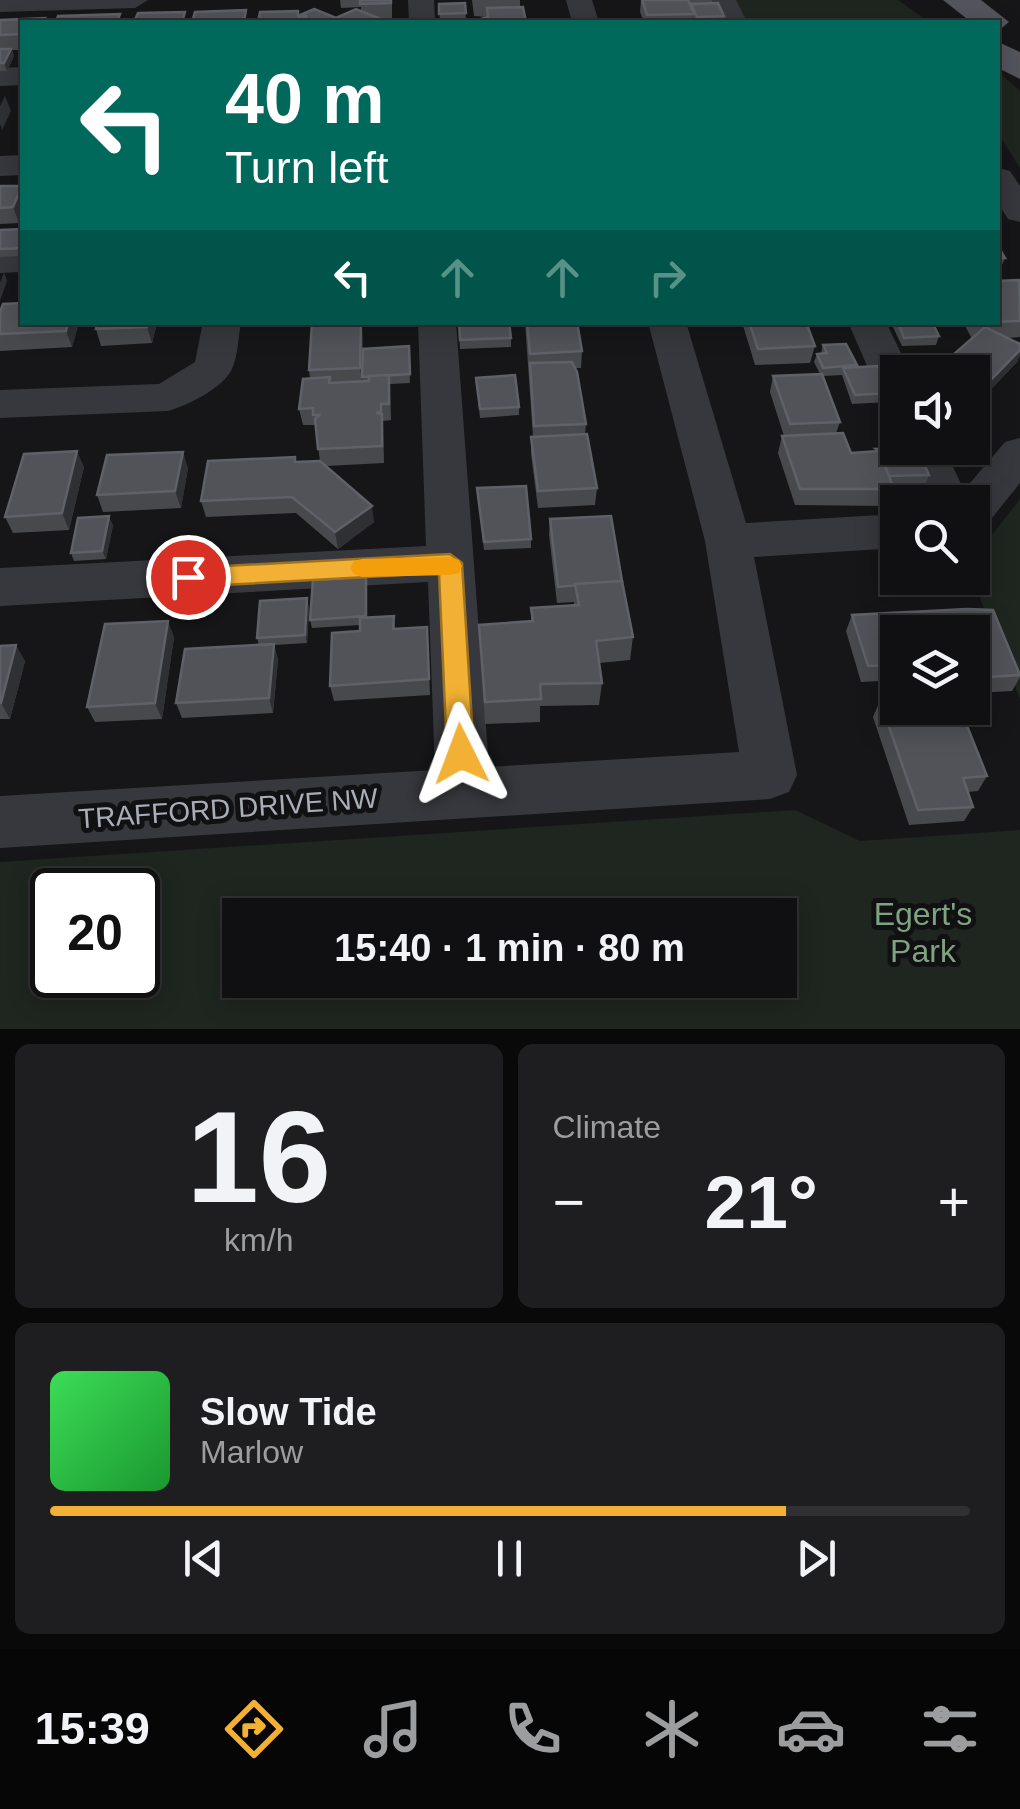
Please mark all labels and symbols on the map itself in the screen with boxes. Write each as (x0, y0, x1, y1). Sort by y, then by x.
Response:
pin (146, 535, 231, 620)
position arrow (409, 702, 513, 806)
street label: TRAFFORD DRIVE NW (77, 783, 379, 834)
speed limit sign: 20 (30, 868, 160, 998)
park label: Egert's Park (874, 896, 972, 969)

